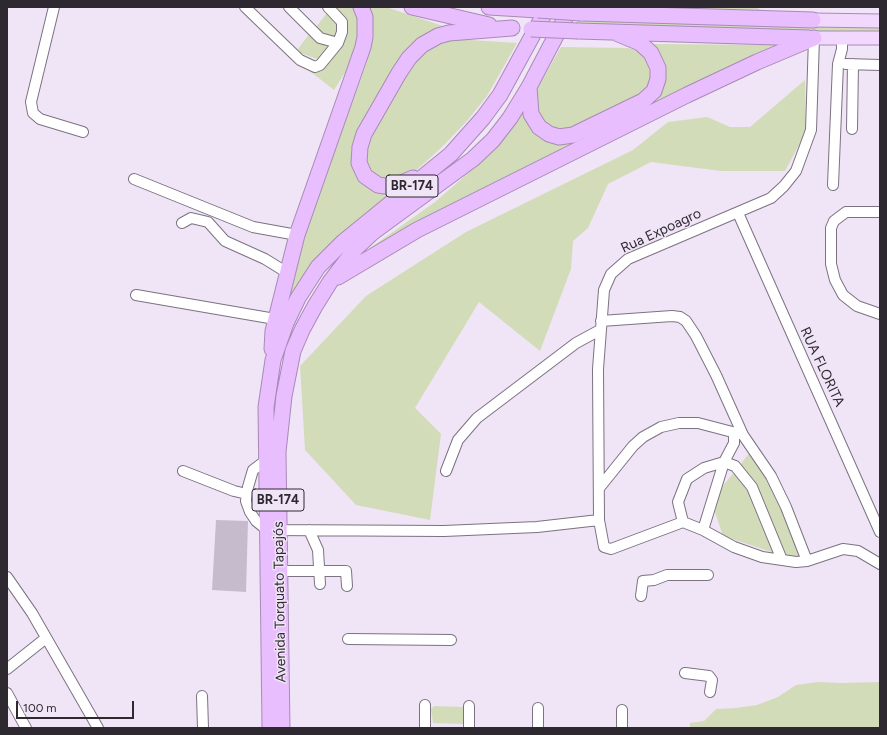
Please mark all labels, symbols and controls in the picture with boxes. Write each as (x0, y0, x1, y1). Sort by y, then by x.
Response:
road number: BR-174 (386, 175, 438, 197)
street label: Rua Expoagro (618, 205, 704, 257)
street label: RUA FLORITA (796, 325, 848, 409)
road number: BR-174 (252, 489, 304, 511)
street label: Avenida Torquato Tapajós (270, 521, 290, 683)
scale bar (18, 693, 136, 719)
text: 100 m (23, 701, 57, 715)

